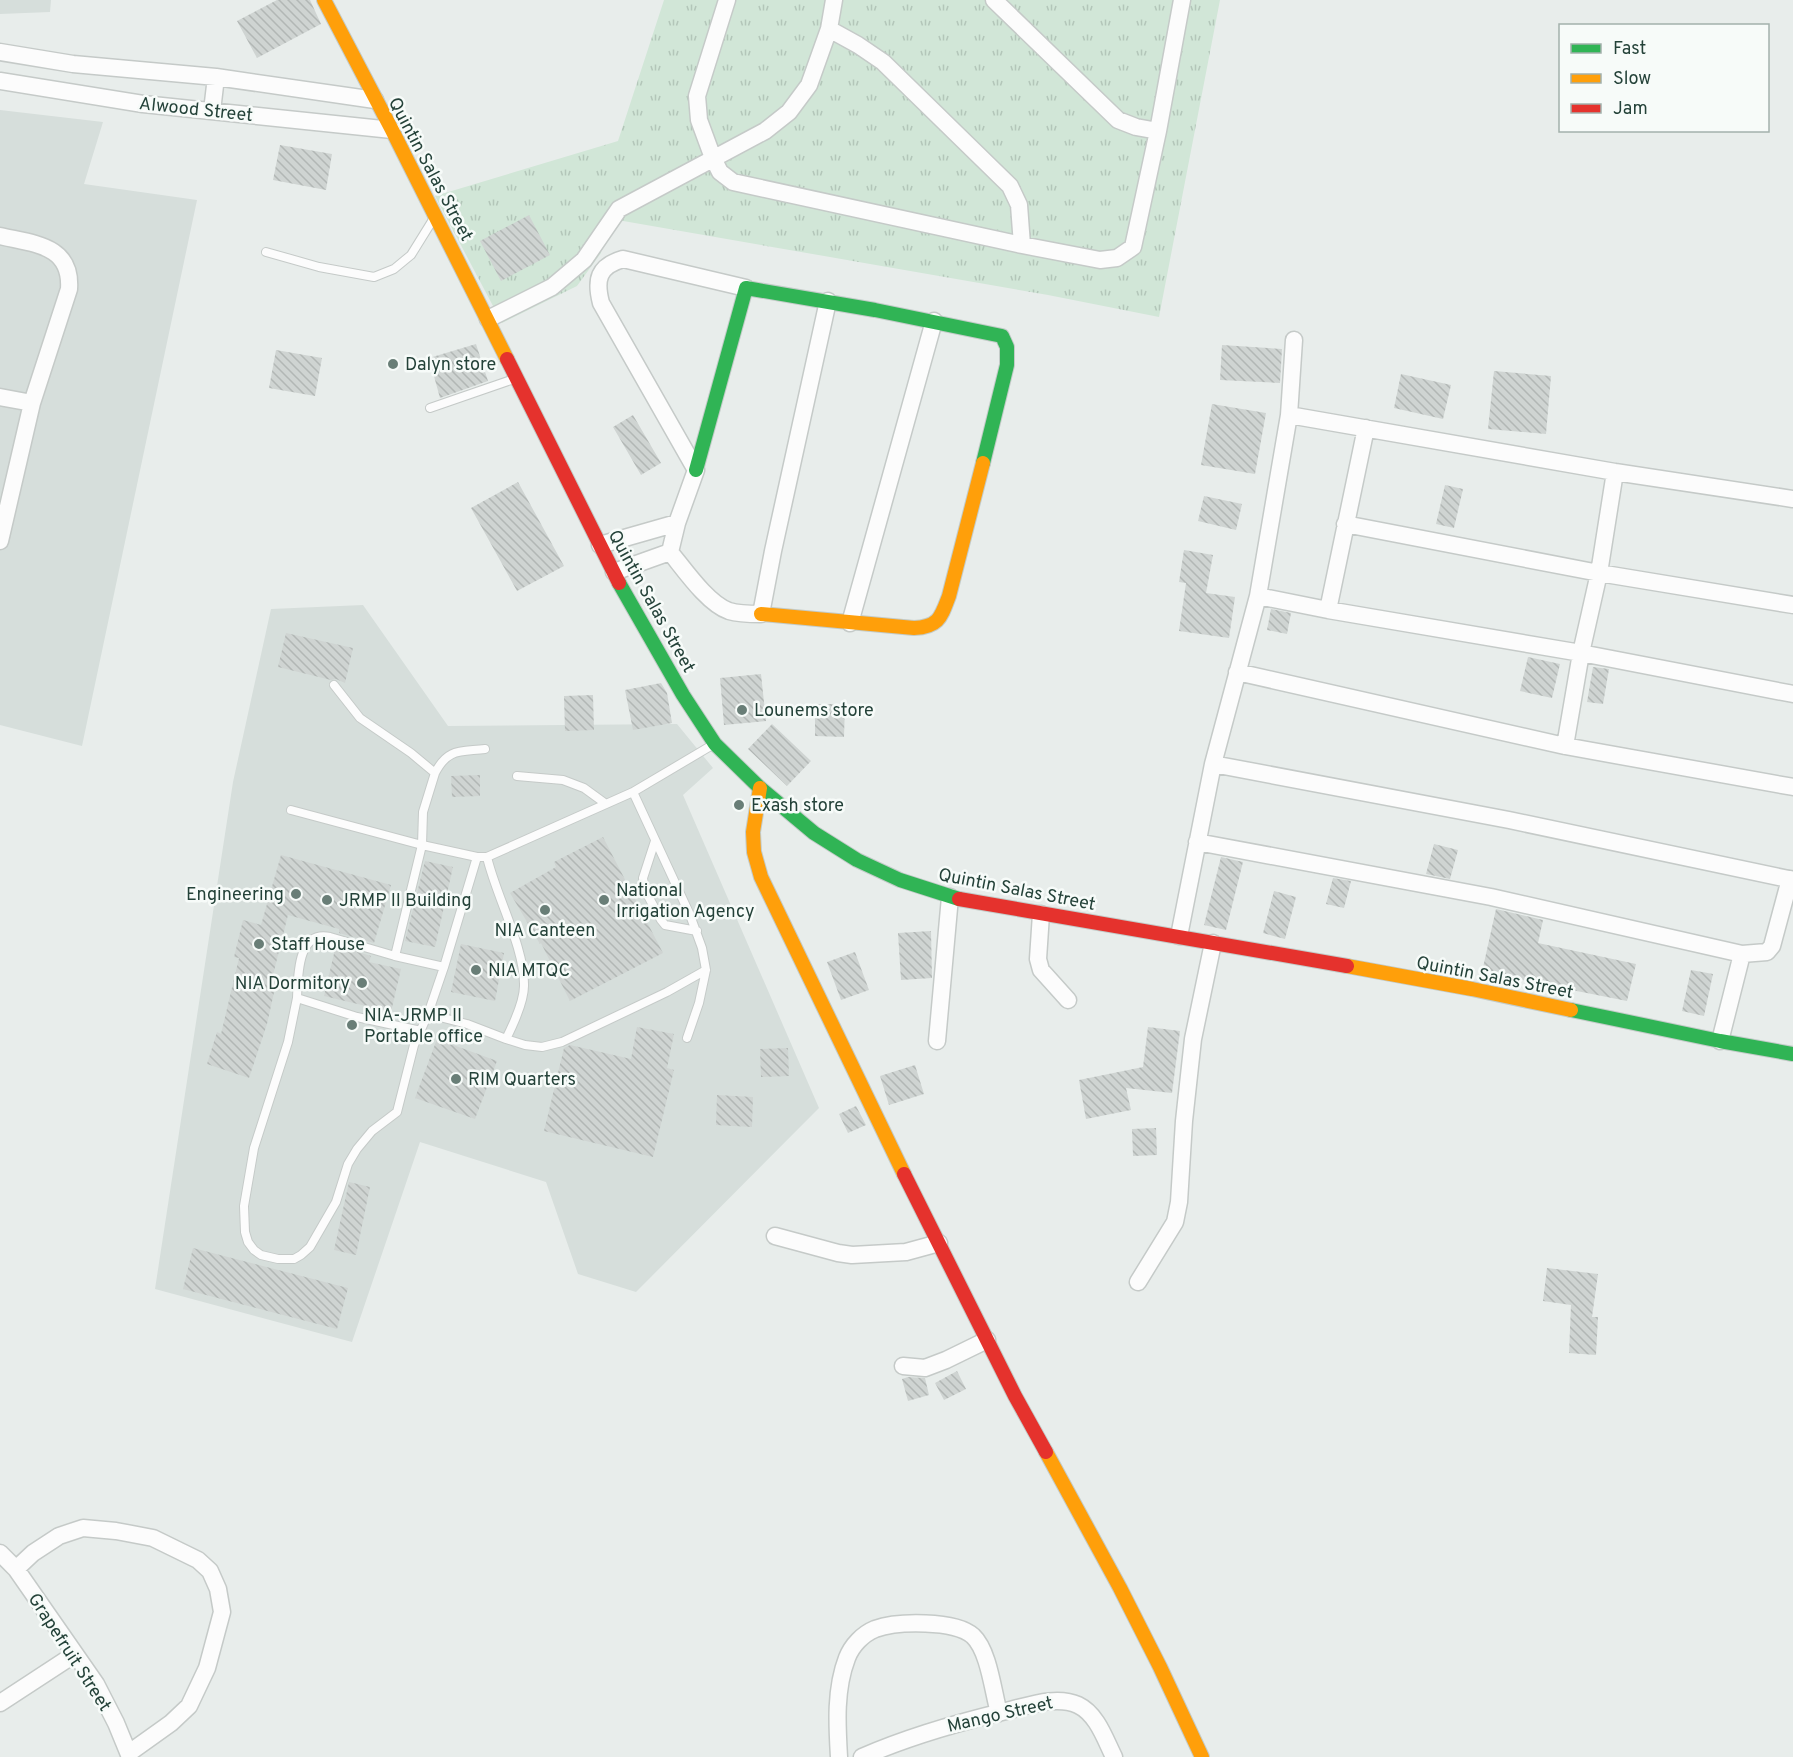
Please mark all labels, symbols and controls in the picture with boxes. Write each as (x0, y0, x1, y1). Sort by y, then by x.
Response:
legend (1559, 24, 1769, 132)
text: Fast (1613, 38, 1646, 61)
text: Slow (1613, 68, 1651, 91)
street label: Alwood Street (138, 93, 254, 128)
street label: Quintin Salas Street (382, 94, 477, 246)
text: Jam (1613, 98, 1648, 121)
place label: Dalyn store (405, 354, 496, 377)
marker: Dalyn store (386, 357, 400, 371)
street label: Quintin Salas Street (602, 526, 699, 677)
place label: Lounems store (754, 700, 874, 723)
marker: Lounems store (735, 703, 749, 717)
place label: Exash store (751, 795, 844, 818)
marker: Exash store (732, 798, 746, 812)
street label: Quintin Salas Street (936, 864, 1097, 917)
place label: National Irrigation Agency (616, 880, 755, 924)
place label: Engineering (186, 884, 284, 907)
marker: Engineering (289, 887, 303, 901)
place label: JRMP II Building (339, 890, 472, 913)
marker: JRMP II Building (320, 893, 334, 907)
marker: National Irrigation Agency (597, 893, 611, 907)
marker: NIA Canteen (538, 903, 552, 917)
place label: NIA Canteen (495, 920, 595, 943)
place label: Staff House (271, 934, 365, 957)
marker: Staff House (252, 937, 266, 951)
street label: Quintin Salas Street (1414, 952, 1575, 1005)
place label: NIA MTQC (488, 960, 570, 983)
marker: NIA MTQC (469, 963, 483, 977)
place label: NIA Dormitory (235, 973, 350, 996)
marker: NIA Dormitory (355, 976, 369, 990)
place label: NIA-JRMP II Portable office (364, 1005, 483, 1049)
marker: NIA-JRMP II Portable office (345, 1018, 359, 1032)
place label: RIM Quarters (468, 1069, 576, 1092)
marker: RIM Quarters (449, 1072, 463, 1086)
street label: Grapefruit Street (22, 1589, 116, 1716)
street label: Mango Street (945, 1692, 1056, 1739)

